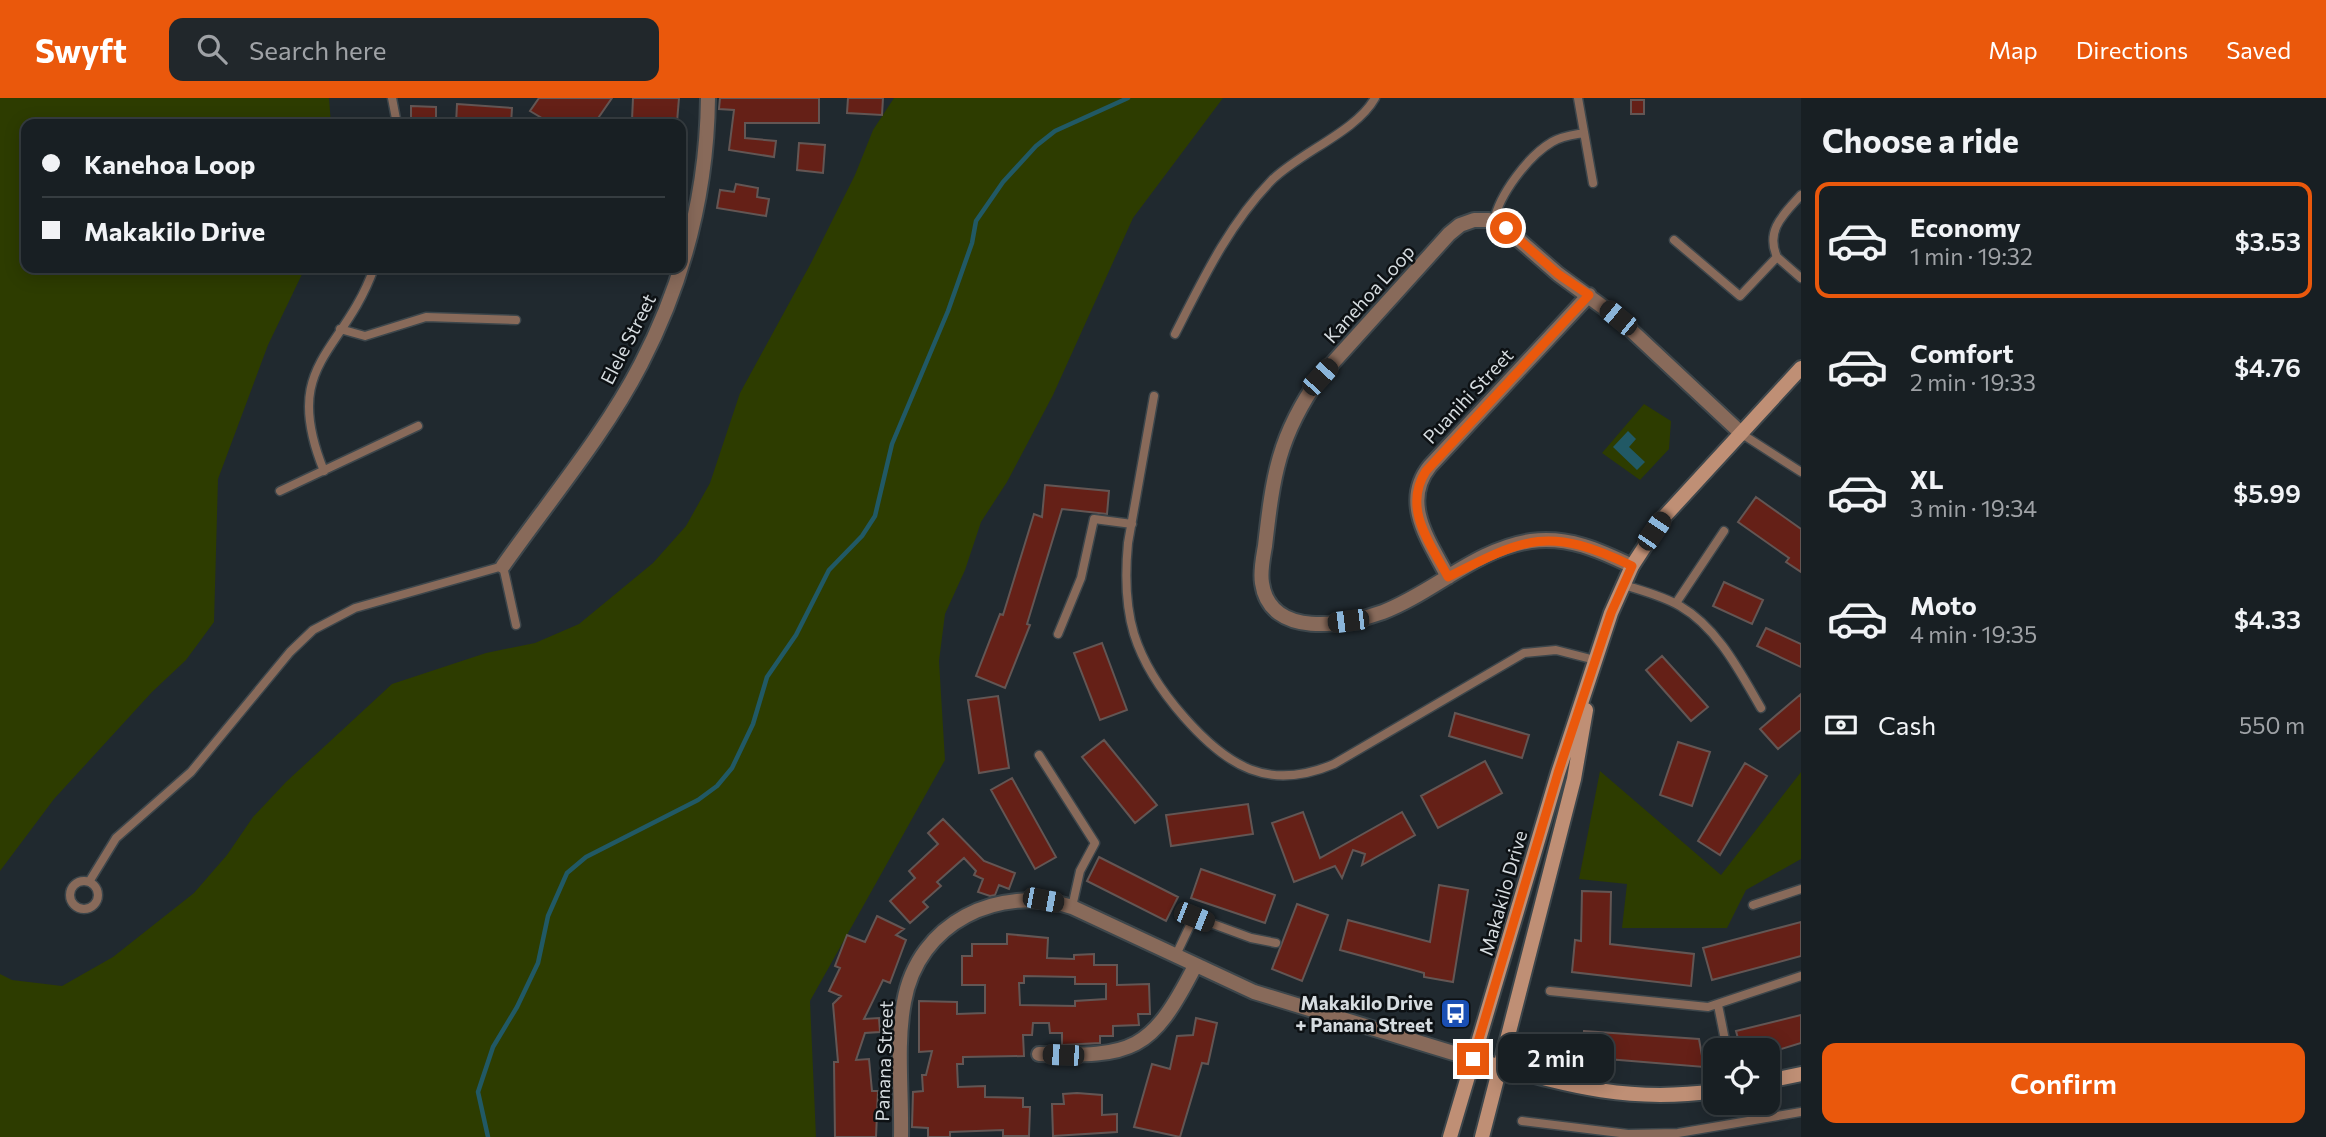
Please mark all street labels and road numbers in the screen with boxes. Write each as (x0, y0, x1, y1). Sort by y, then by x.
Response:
street label: Kanehoa Loop (1319, 240, 1419, 348)
street label: Elele Street (595, 290, 660, 388)
street label: Puanihi Street (1418, 343, 1518, 448)
street label: Makakilo Drive (1474, 828, 1531, 958)
street label: Panana Street (870, 1000, 897, 1122)

